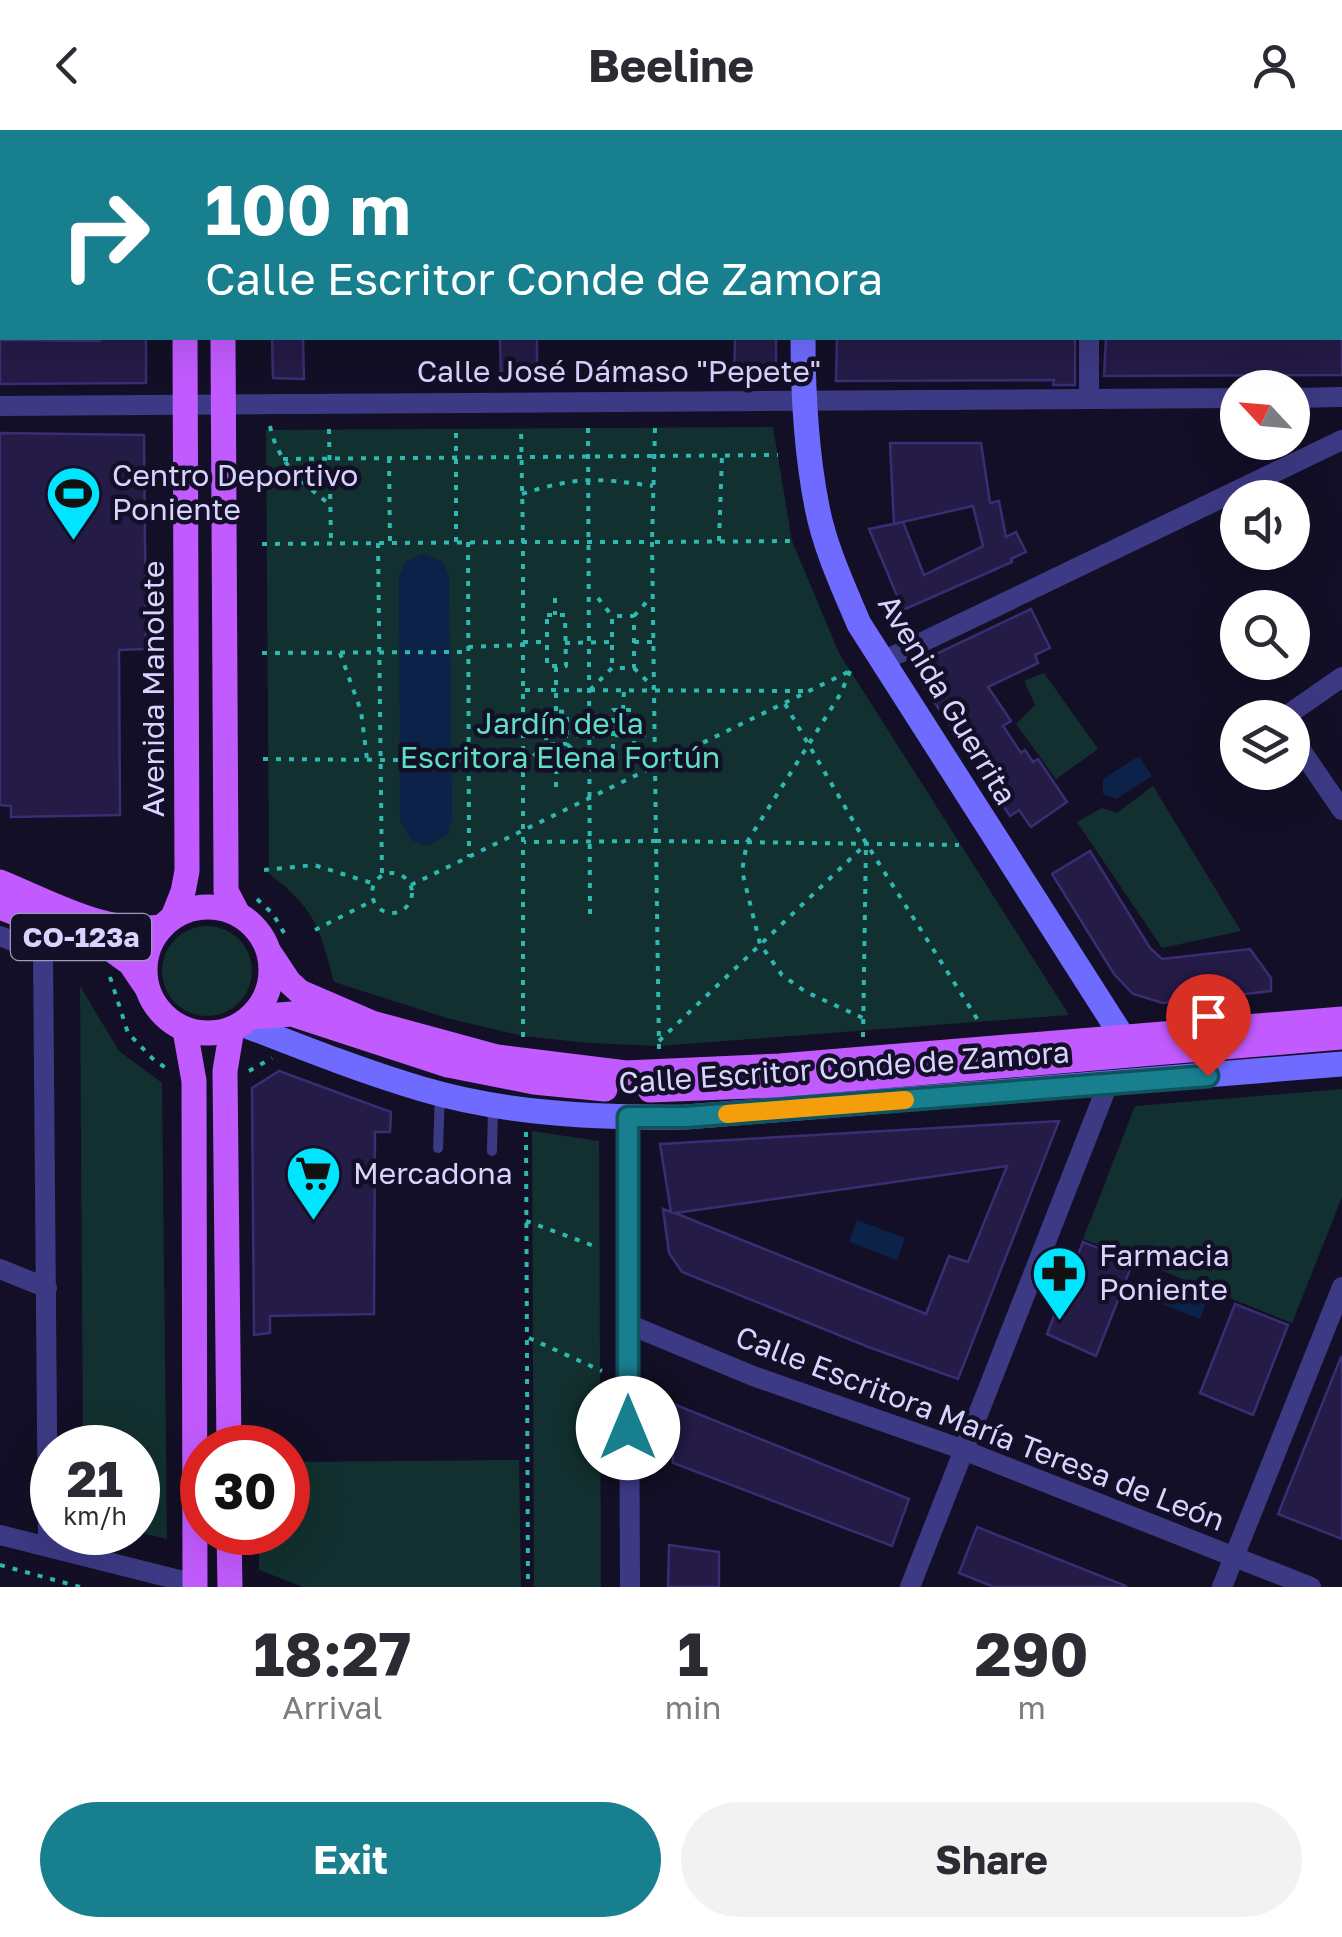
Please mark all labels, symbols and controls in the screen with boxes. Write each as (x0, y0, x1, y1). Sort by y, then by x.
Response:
icon: back (40, 38, 95, 93)
text: Beeline (588, 38, 754, 92)
icon: person (1247, 38, 1302, 93)
text: 100 m (205, 166, 411, 250)
icon: right (40, 170, 170, 300)
text: Calle Escritor Conde de Zamora (205, 251, 883, 305)
street label: Calle José Dámaso "Pepete" (417, 353, 821, 389)
north arrow (1220, 370, 1310, 460)
map controls (1220, 370, 1310, 790)
place label: Centro Deportivo Poniente (112, 457, 358, 527)
sports icon: Centro Deportivo Poniente (43, 463, 103, 542)
button: sound (1220, 480, 1310, 570)
street label: Avenida Manolete (135, 561, 171, 817)
street label: Avenida Guerrita (871, 588, 1025, 811)
button: search (1220, 590, 1310, 680)
button: layers (1220, 700, 1310, 790)
park label: Jardín de la Escritora Elena Fortún (400, 705, 720, 775)
road number: CO-123a (11, 914, 151, 960)
pin (1166, 974, 1251, 1077)
icon: arrive (1181, 989, 1236, 1044)
street label: Calle Escritor Conde de Zamora (617, 1033, 1071, 1101)
supermarket icon: Mercadona (284, 1144, 344, 1223)
place label: Mercadona (353, 1155, 513, 1191)
place label: Farmacia Poniente (1099, 1237, 1230, 1307)
pharmacy icon: Farmacia Poniente (1030, 1243, 1090, 1322)
street label: Calle Escritora María Teresa de León (731, 1318, 1230, 1538)
position arrow (576, 1376, 680, 1480)
speed limit sign: 30 (180, 1425, 310, 1555)
text: 21 (67, 1448, 123, 1508)
text: km/h (63, 1500, 127, 1531)
text: 18:27 (253, 1617, 411, 1689)
text: 1 (678, 1617, 708, 1689)
text: 290 (975, 1617, 1089, 1689)
text: Arrival (282, 1688, 383, 1726)
text: min (665, 1688, 721, 1726)
text: m (1017, 1688, 1046, 1726)
button: Exit (40, 1802, 661, 1917)
button: Share (681, 1802, 1302, 1917)

